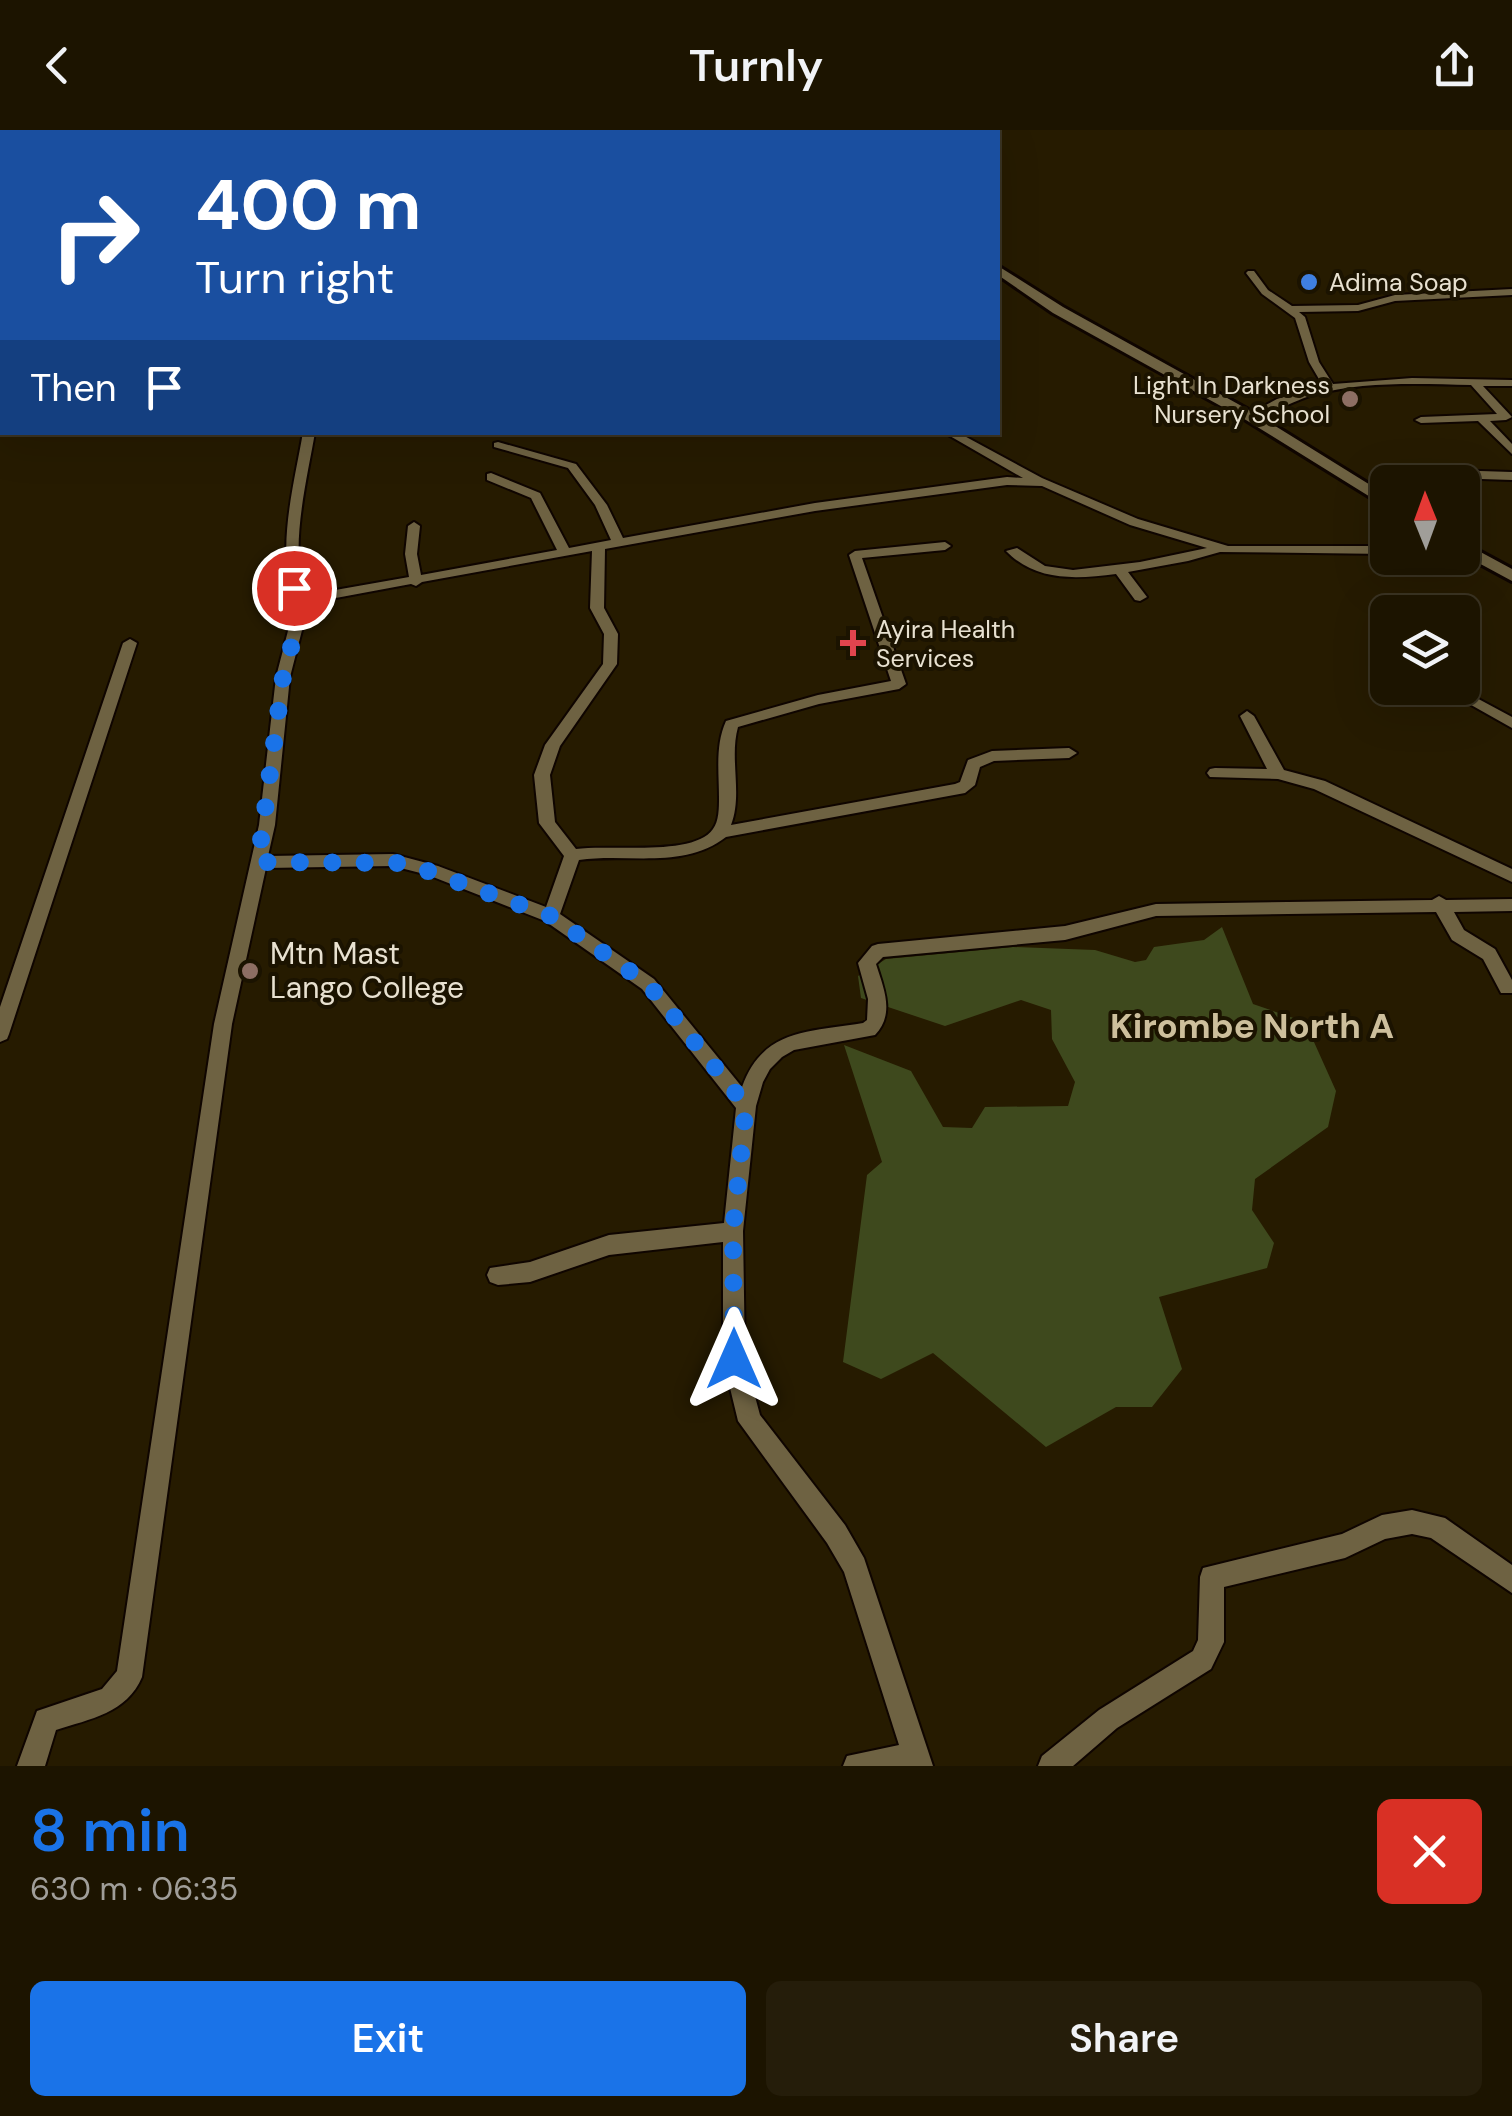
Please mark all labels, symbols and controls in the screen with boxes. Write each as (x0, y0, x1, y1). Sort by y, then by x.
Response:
text: Turnly (689, 36, 823, 95)
icon: back (30, 38, 85, 93)
icon: share (1427, 38, 1482, 93)
text: 400 m (195, 160, 421, 251)
icon: right (30, 170, 160, 300)
text: Turn right (195, 248, 394, 307)
place label: Adima Soap (1329, 266, 1468, 299)
marker: Adima Soap (1298, 271, 1320, 293)
icon: arrive (137, 360, 192, 415)
text: Then (30, 363, 117, 413)
place label: Light In Darkness Nursery School (1133, 369, 1330, 431)
marker: Light In Darkness Nursery School (1339, 388, 1361, 410)
north arrow (1370, 465, 1480, 575)
map controls (1370, 465, 1480, 705)
pin (252, 546, 337, 631)
icon: arrive (267, 561, 322, 616)
button: layers (1370, 595, 1480, 705)
place label: Ayira Health Services (876, 613, 1015, 675)
marker: Ayira Health Services (840, 630, 866, 656)
place label: Mtn Mast Lango College (270, 934, 464, 1007)
marker: Mtn Mast Lango College (239, 960, 261, 982)
district label: Kirombe North A (1110, 1003, 1394, 1049)
position arrow (682, 1307, 786, 1411)
text: 8 min (30, 1791, 190, 1870)
button: close (1377, 1799, 1482, 1904)
text: 630 m · 06:35 (30, 1868, 238, 1910)
button: Exit (30, 1981, 746, 2096)
button: Share (766, 1981, 1482, 2096)

